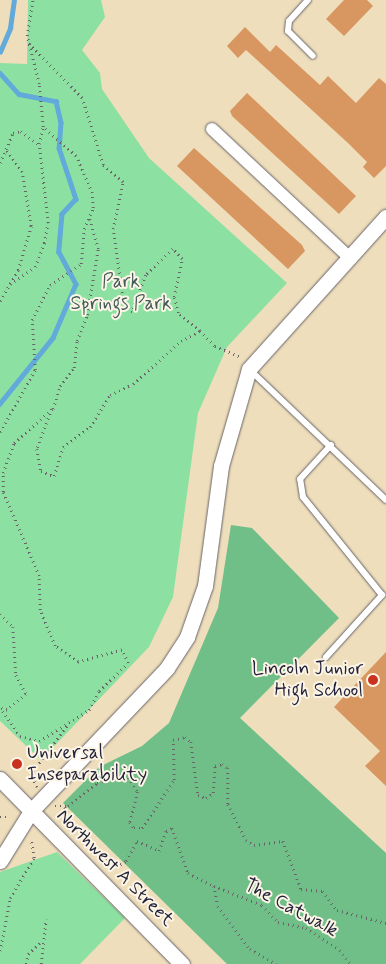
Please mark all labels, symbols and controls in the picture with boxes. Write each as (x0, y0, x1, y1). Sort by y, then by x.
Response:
park label: Park Springs Park (71, 271, 171, 315)
place label: Lincoln Junior High School (249, 658, 363, 702)
marker: Lincoln Junior High School (367, 674, 379, 686)
place label: Universal Inseparability (27, 742, 147, 786)
marker: Universal Inseparability (11, 758, 23, 770)
street label: Northwest A Street (52, 805, 178, 931)
street label: The Catwalk (240, 874, 342, 942)

